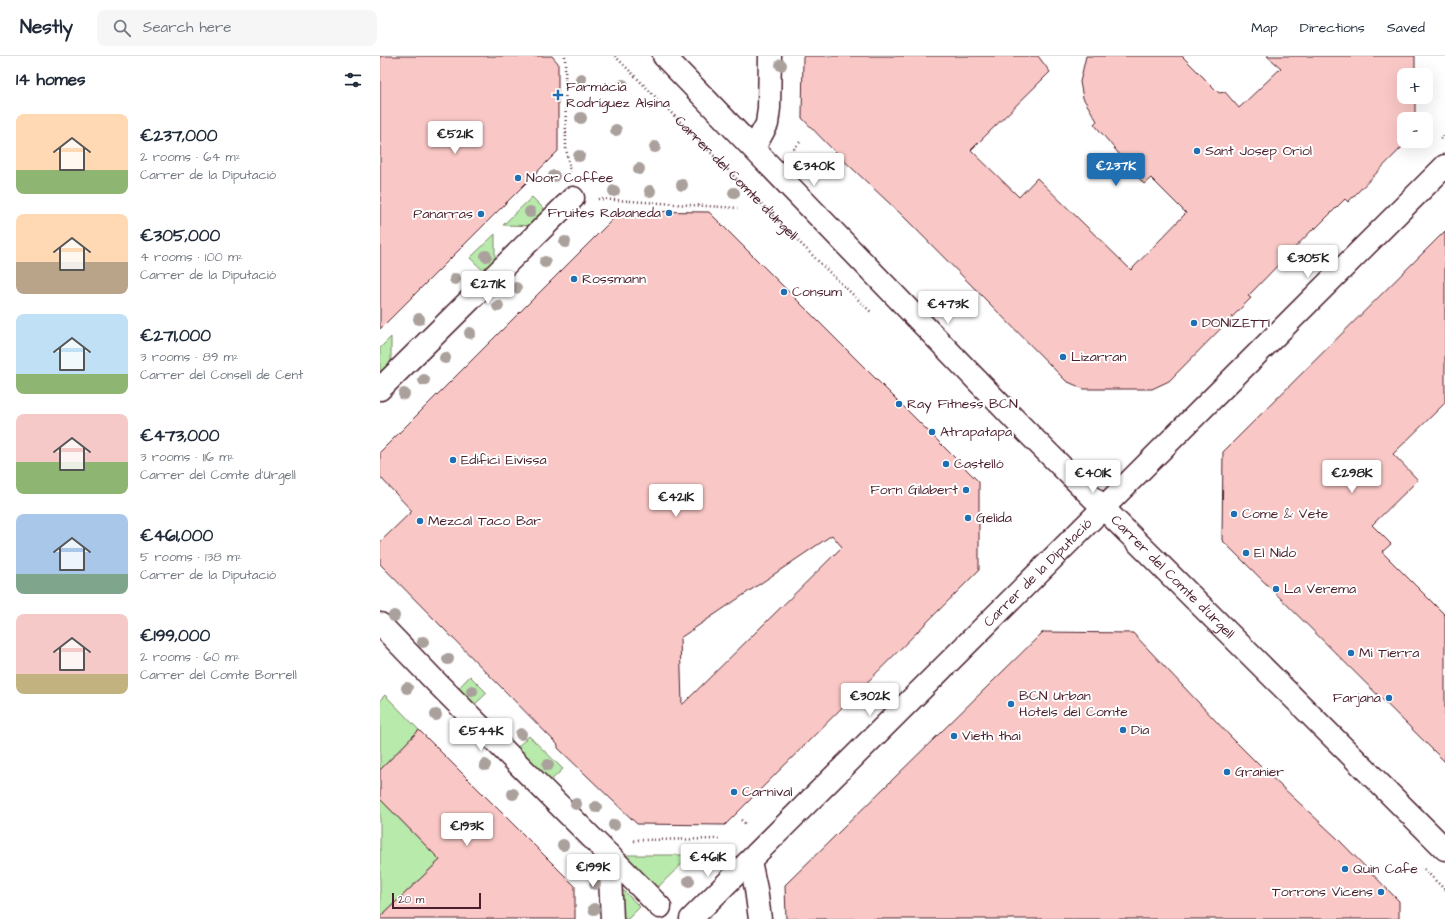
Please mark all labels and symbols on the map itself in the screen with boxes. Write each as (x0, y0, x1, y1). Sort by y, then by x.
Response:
place label: Farmàcia Rodríguez Alsina (566, 77, 670, 113)
marker: Farmàcia Rodríguez Alsina (553, 90, 563, 100)
street label: Carrer del Comte d'Urgell (670, 112, 802, 245)
pin: €521K (427, 121, 483, 155)
place label: Sant Josep Oriol (1205, 141, 1312, 161)
marker: Sant Josep Oriol (1192, 146, 1202, 156)
pin: €340K (786, 153, 842, 187)
pin: €237K (1088, 153, 1144, 187)
place label: Noor Coffee (526, 168, 614, 188)
marker: Noor Coffee (513, 173, 523, 183)
place label: Fruites Rabaneda (548, 203, 661, 223)
place label: Panarras (413, 204, 473, 224)
marker: Fruites Rabaneda (664, 208, 674, 218)
marker: Panarras (476, 209, 486, 219)
pin: €305K (1280, 245, 1336, 279)
place label: Rossmann (582, 269, 646, 289)
pin: €271K (460, 271, 516, 305)
marker: Rossmann (569, 274, 579, 284)
place label: Consum (792, 282, 842, 302)
marker: Consum (779, 287, 789, 297)
pin: €473K (920, 291, 976, 325)
place label: DONIZETTI (1202, 313, 1270, 333)
marker: DONIZETTI (1189, 318, 1199, 328)
place label: Lizarran (1071, 347, 1126, 367)
marker: Lizarran (1058, 352, 1068, 362)
place label: Ray Fitness BCN (907, 394, 1018, 414)
marker: Ray Fitness BCN (894, 399, 904, 409)
place label: Atrapatapa (940, 422, 1012, 442)
marker: Atrapatapa (927, 427, 937, 437)
place label: Edifici Eivissa (461, 450, 547, 470)
place label: Castelló (954, 454, 1004, 474)
marker: Edifici Eivissa (448, 455, 458, 465)
marker: Castelló (941, 459, 951, 469)
pin: €401K (1065, 460, 1121, 494)
pin: €298K (1324, 460, 1380, 494)
place label: Forn Gilabert (870, 480, 958, 500)
pin: €421K (648, 484, 704, 518)
marker: Forn Gilabert (961, 485, 971, 495)
place label: Come & Vete (1242, 504, 1329, 524)
place label: Gelida (976, 508, 1012, 528)
marker: Come & Vete (1229, 509, 1239, 519)
place label: Mezcal Taco Bar (428, 511, 541, 531)
street label: Carrer del Comte d'Urgell (1106, 511, 1239, 643)
marker: Gelida (963, 513, 973, 523)
street label: Carrer de la Diputació (979, 514, 1097, 632)
marker: Mezcal Taco Bar (415, 516, 425, 526)
place label: El Nido (1254, 543, 1296, 563)
marker: El Nido (1241, 548, 1251, 558)
place label: La Verema (1284, 579, 1356, 599)
marker: La Verema (1271, 584, 1281, 594)
place label: Mi Tierra (1359, 643, 1419, 663)
marker: Mi Tierra (1346, 648, 1356, 658)
pin: €302K (842, 683, 898, 717)
place label: BCN Urban Hotels del Comte (1019, 686, 1128, 722)
place label: Farjana (1333, 688, 1381, 708)
marker: Farjana (1384, 693, 1394, 703)
marker: BCN Urban Hotels del Comte (1006, 699, 1016, 709)
pin: €544K (453, 718, 509, 752)
place label: Dia (1131, 720, 1149, 740)
marker: Dia (1118, 725, 1128, 735)
place label: Vieth thai (962, 726, 1021, 746)
marker: Vieth thai (949, 731, 959, 741)
place label: Granier (1235, 762, 1284, 782)
marker: Granier (1222, 767, 1232, 777)
place label: Carnival (742, 782, 792, 802)
marker: Carnival (729, 787, 739, 797)
pin: €193K (439, 813, 495, 847)
pin: €461K (680, 844, 736, 878)
pin: €199K (565, 854, 621, 888)
place label: Quin Cafe (1353, 859, 1418, 879)
marker: Quin Cafe (1340, 864, 1350, 874)
place label: Torrons Vicens (1272, 882, 1373, 902)
marker: Torrons Vicens (1376, 887, 1386, 897)
scale bar (392, 891, 481, 910)

